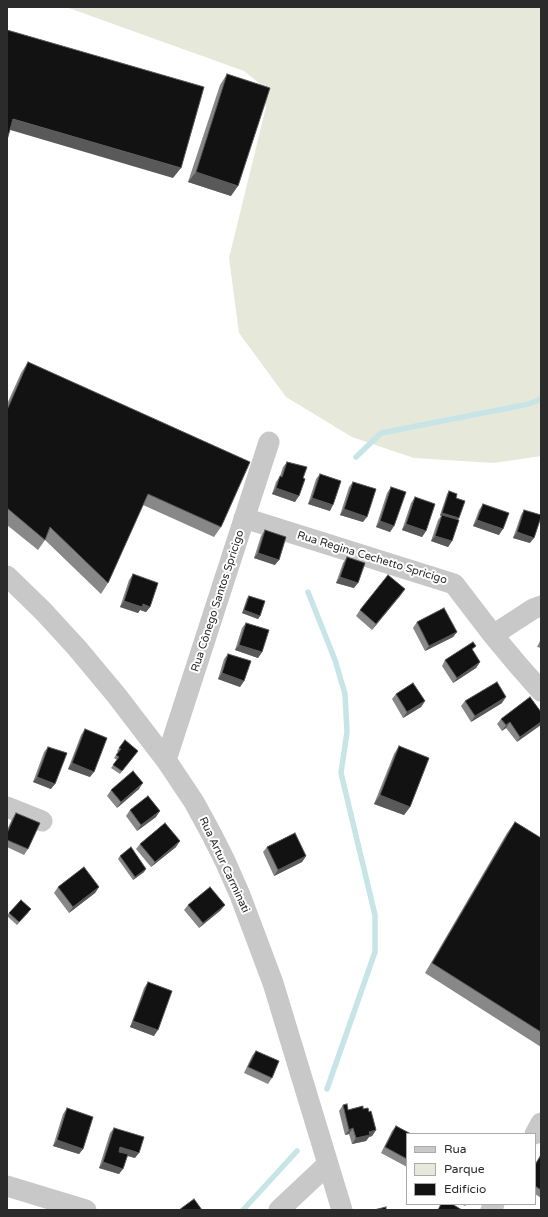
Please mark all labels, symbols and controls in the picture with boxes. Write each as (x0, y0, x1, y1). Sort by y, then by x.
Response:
street label: Rua Cônego Santos Spricigo (189, 528, 247, 674)
street label: Rua Regina Cechetto Spricigo (295, 529, 449, 587)
street label: Rua Artur Carminati (196, 815, 252, 915)
legend (406, 1133, 536, 1205)
text: Rua (444, 1142, 467, 1156)
text: Parque (444, 1162, 485, 1176)
text: Edifício (444, 1182, 486, 1196)

